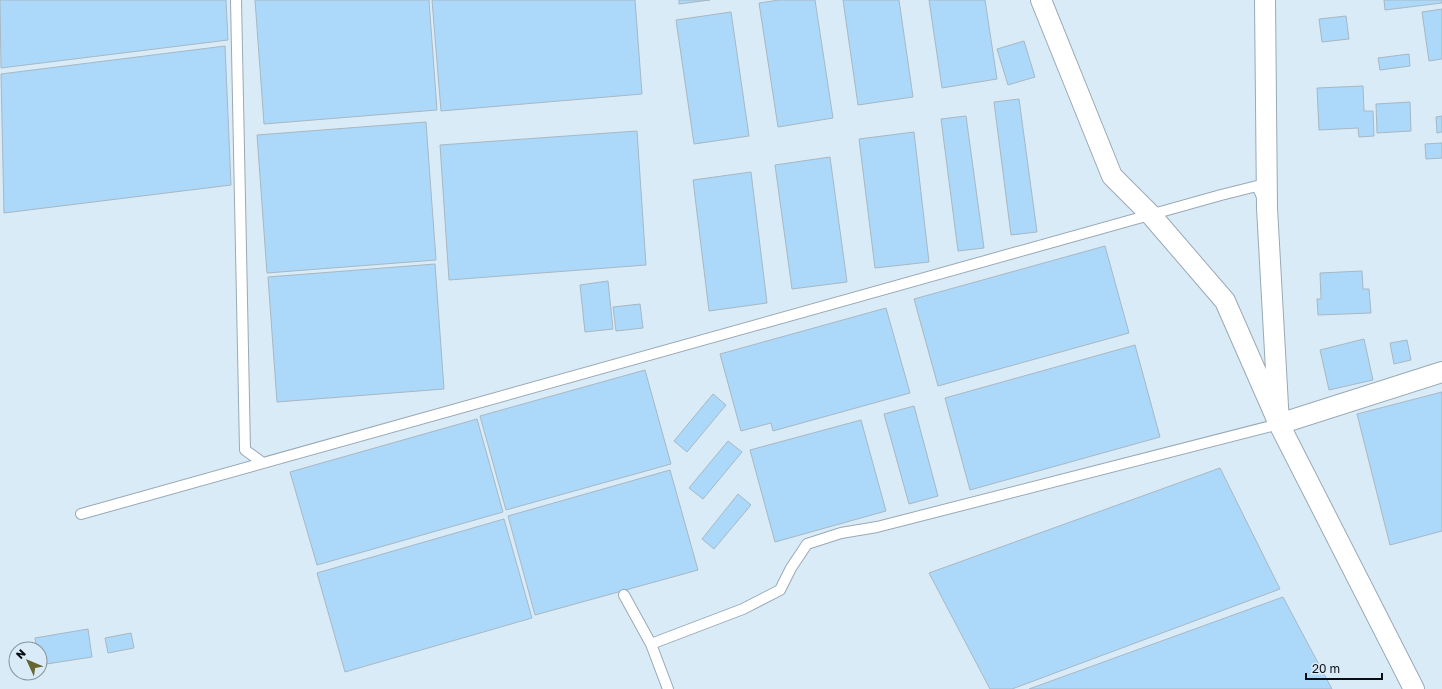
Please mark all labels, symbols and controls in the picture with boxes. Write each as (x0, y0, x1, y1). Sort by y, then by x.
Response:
north arrow (8, 641, 48, 681)
text: N (13, 646, 28, 661)
scale bar (1306, 655, 1382, 681)
text: 20 m (1312, 661, 1340, 676)

